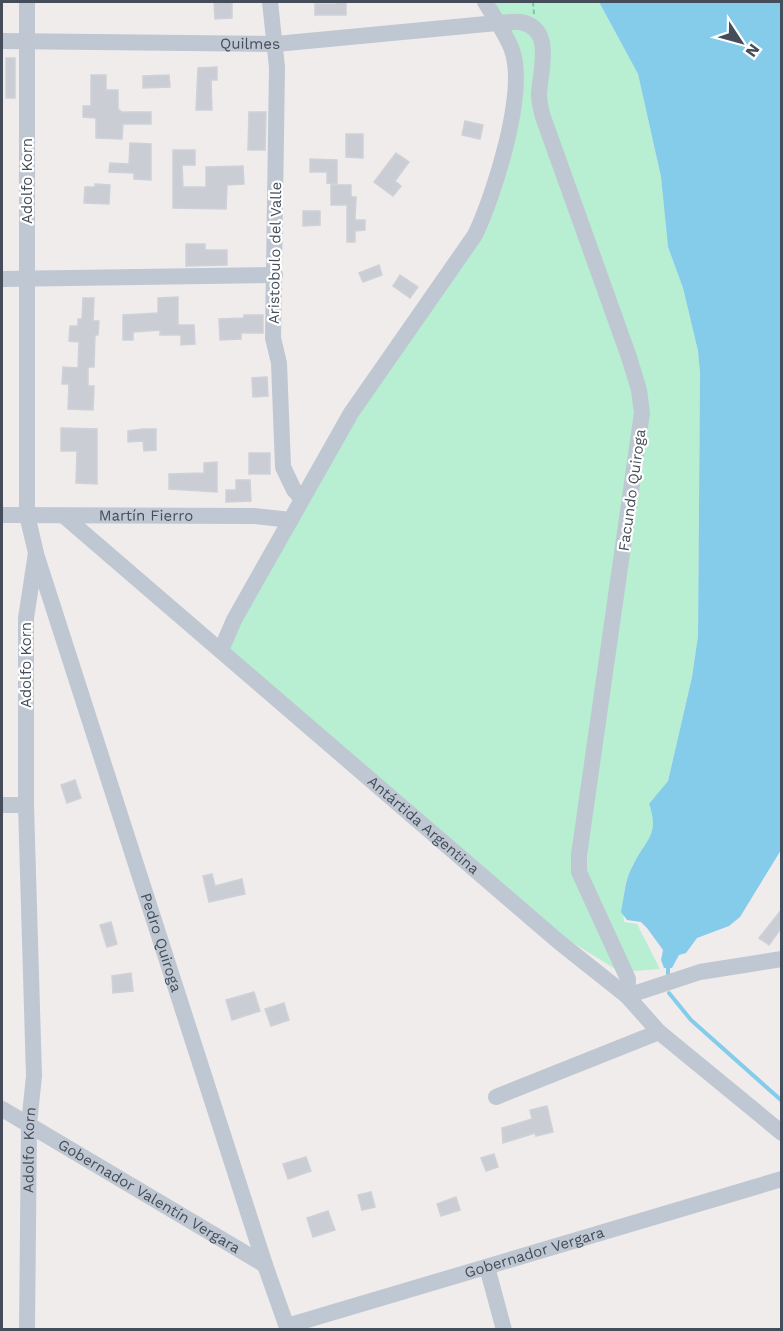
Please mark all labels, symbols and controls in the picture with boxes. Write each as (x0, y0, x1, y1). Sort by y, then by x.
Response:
north arrow (711, 12, 771, 72)
street label: Quilmes (220, 34, 281, 53)
text: N (742, 40, 764, 61)
street label: Adolfo Korn (18, 138, 36, 224)
street label: Aristobulo del Valle (265, 182, 285, 324)
street label: Facundo Quiroga (615, 427, 650, 552)
street label: Martín Fierro (99, 506, 193, 525)
street label: Adolfo Korn (17, 622, 35, 708)
street label: Antártida Argentina (364, 772, 483, 878)
street label: Pedro Quiroga (137, 891, 186, 995)
street label: Adolfo Korn (19, 1106, 40, 1193)
street label: Gobernador Valentín Vergara (55, 1135, 244, 1258)
street label: Gobernador Vergara (462, 1223, 607, 1282)

